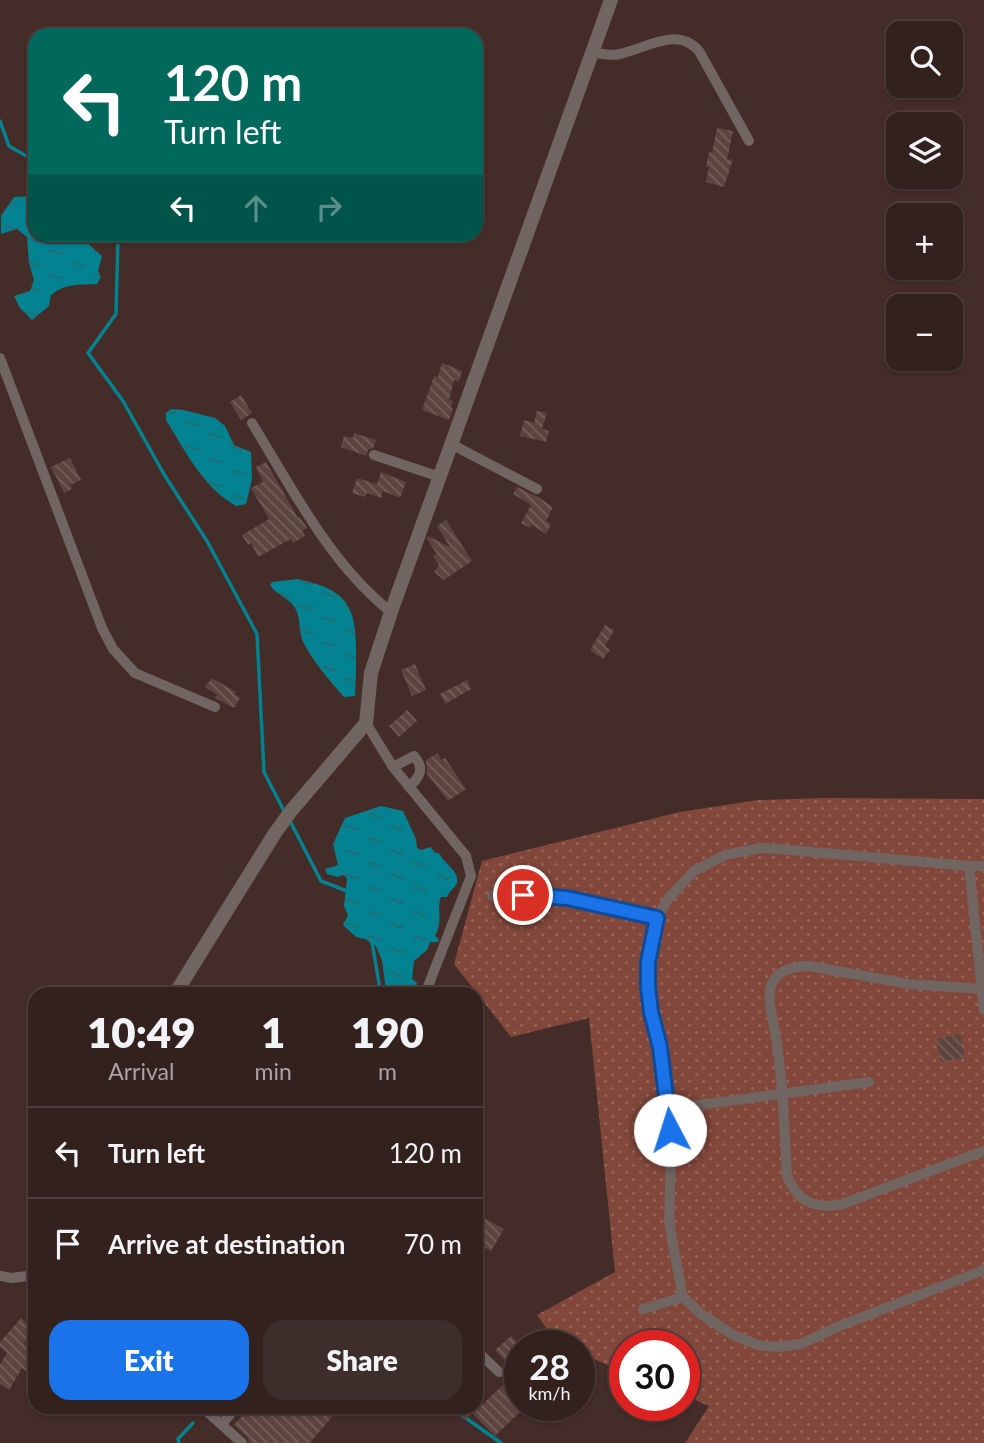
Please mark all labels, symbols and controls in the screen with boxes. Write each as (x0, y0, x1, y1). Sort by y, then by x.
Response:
map controls (886, 21, 963, 371)
button: search (886, 21, 963, 98)
text: 120 m (164, 53, 302, 111)
icon: left (49, 56, 140, 147)
text: Turn left (164, 112, 281, 151)
button: layers (886, 112, 963, 189)
icon: left (164, 189, 202, 227)
icon: ahead (237, 189, 275, 227)
icon: right (310, 189, 348, 227)
button: + (886, 203, 963, 280)
button: − (886, 294, 963, 371)
pin (493, 865, 553, 925)
icon: arrive (504, 876, 542, 914)
text: 10:49 (87, 1007, 196, 1057)
text: 1 (261, 1007, 285, 1057)
text: 190 (351, 1007, 424, 1057)
text: Arrival (108, 1057, 174, 1085)
text: min (255, 1057, 292, 1085)
text: m (378, 1057, 397, 1085)
position arrow (633, 1093, 707, 1167)
icon: left (49, 1134, 87, 1172)
text: Turn left (108, 1137, 205, 1169)
text: 120 m (389, 1137, 462, 1169)
icon: arrive (49, 1225, 87, 1263)
text: Arrive at destination (108, 1228, 345, 1260)
text: 70 m (404, 1228, 462, 1260)
button: Exit (49, 1320, 249, 1400)
button: Share (263, 1320, 462, 1400)
speed limit sign: 30 (609, 1330, 700, 1421)
text: 28 (529, 1345, 570, 1387)
text: km/h (528, 1382, 571, 1404)

